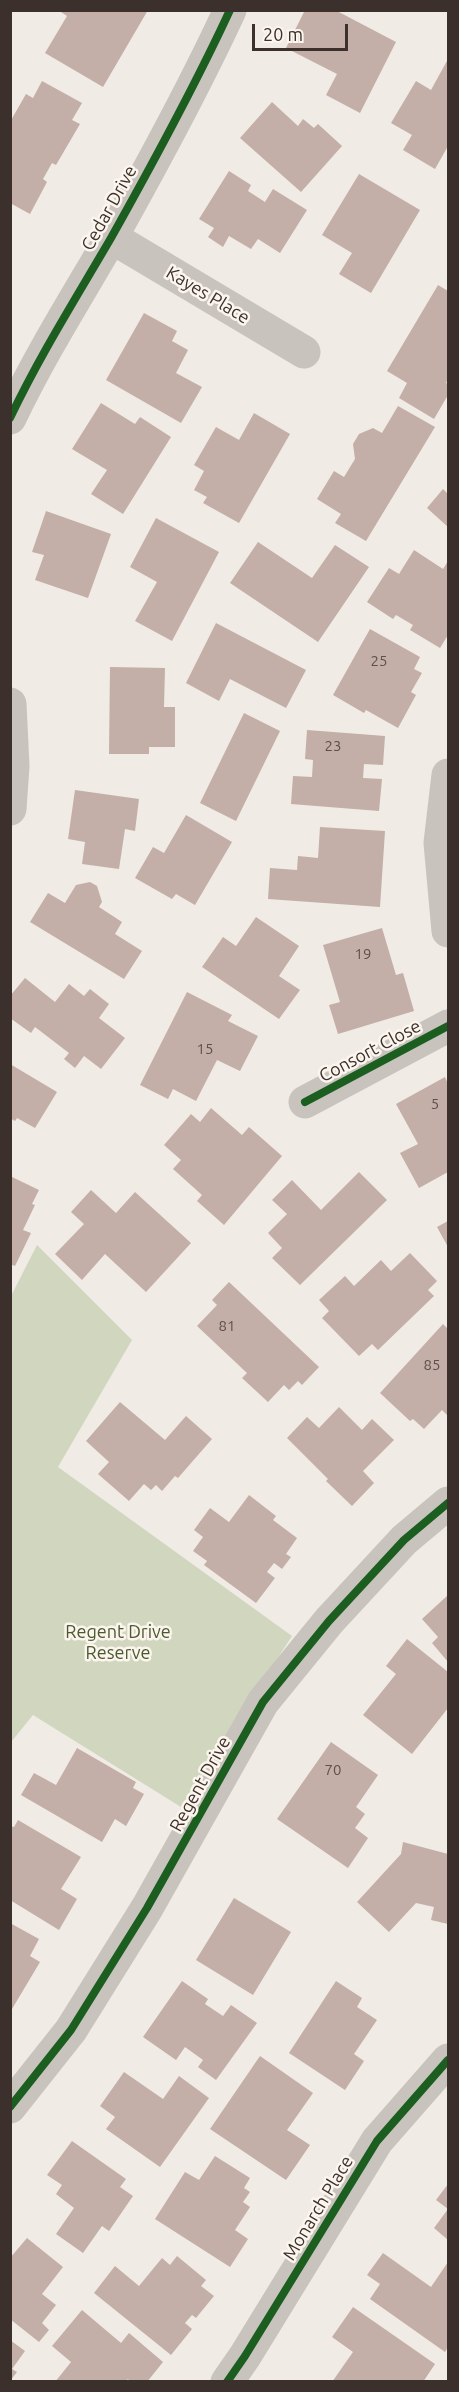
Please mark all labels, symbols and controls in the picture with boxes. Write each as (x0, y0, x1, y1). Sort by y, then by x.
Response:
scale bar (255, 12, 351, 50)
text: 20 m (263, 24, 303, 44)
street label: Cedar Drive (77, 162, 141, 254)
street label: Kayes Place (162, 262, 254, 328)
house number: 25 (371, 652, 387, 670)
house number: 23 (325, 737, 341, 755)
house number: 19 (355, 945, 371, 963)
street label: Consort Close (315, 1015, 425, 1087)
house number: 15 (197, 1040, 213, 1058)
house number: 5 (431, 1095, 439, 1113)
house number: 81 (219, 1317, 235, 1335)
house number: 85 (424, 1356, 440, 1374)
park label: Regent Drive Reserve (65, 1621, 171, 1664)
street label: Regent Drive (165, 1733, 235, 1835)
house number: 70 (325, 1761, 341, 1779)
street label: Monarch Place (278, 2152, 358, 2264)

